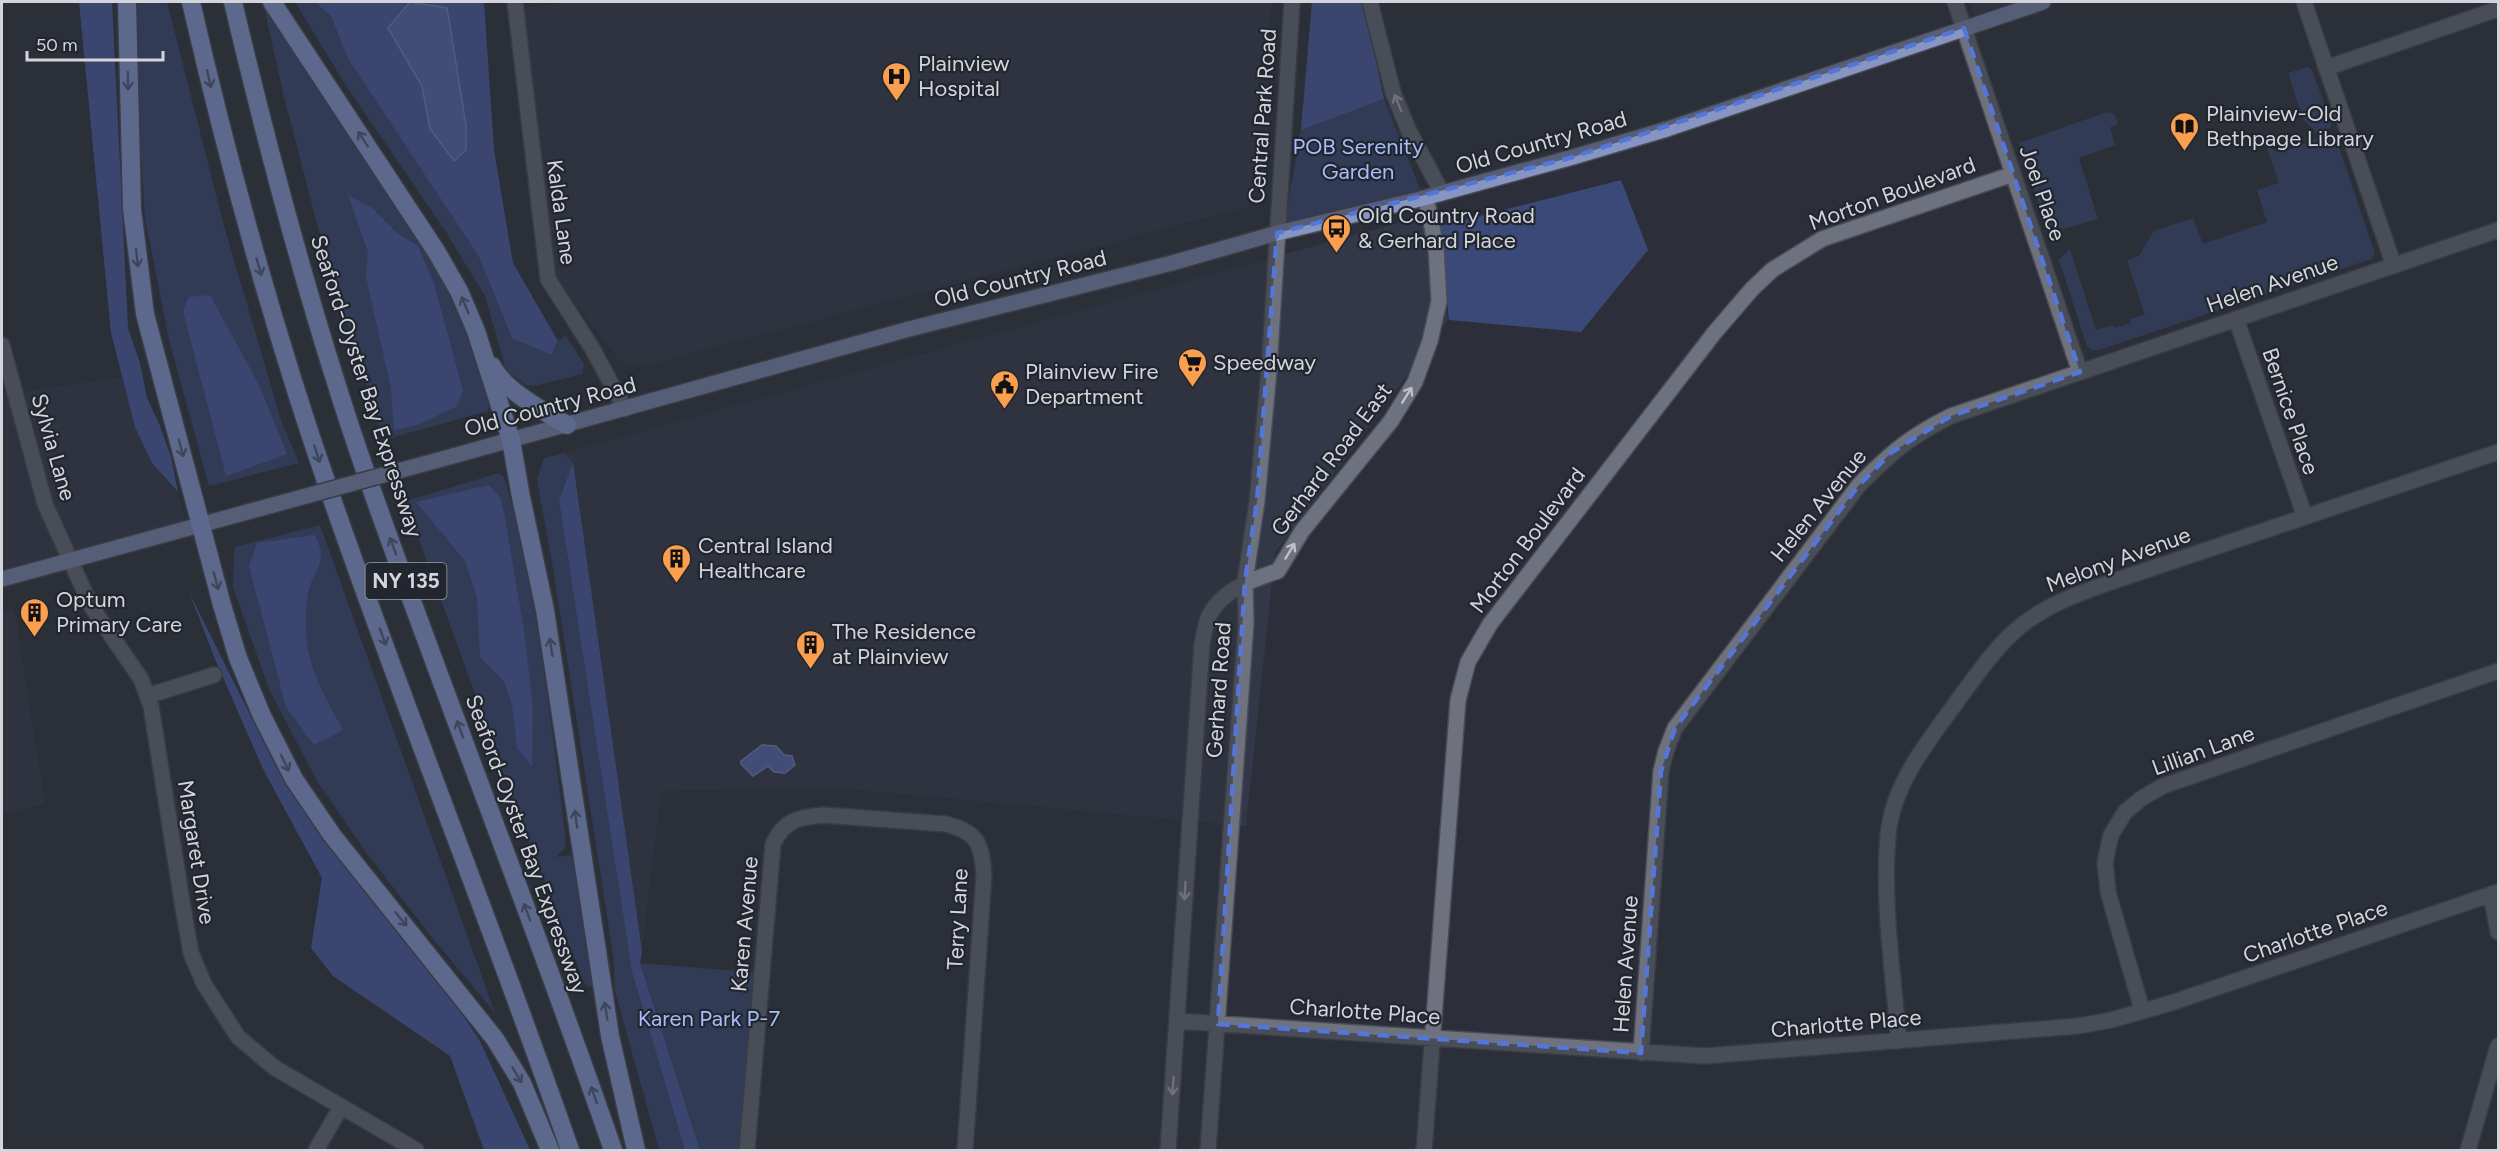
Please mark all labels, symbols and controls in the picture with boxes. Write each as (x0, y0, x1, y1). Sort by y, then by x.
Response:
scale bar (27, 24, 164, 62)
street label: Central Park Road (1243, 28, 1282, 204)
text: 50 m (36, 34, 78, 56)
place label: Plainview Hospital (918, 50, 1010, 102)
hospital icon: Plainview Hospital (881, 60, 913, 102)
one-way arrow (204, 69, 215, 88)
one-way arrow (122, 70, 134, 90)
one-way arrow (1392, 94, 1403, 113)
place label: Plainview-Old Bethpage Library (2206, 100, 2374, 152)
street label: Old Country Road (1452, 105, 1630, 180)
library icon: Plainview-Old Bethpage Library (2169, 110, 2201, 152)
one-way arrow (357, 132, 369, 148)
park label: POB Serenity Garden (1293, 133, 1424, 185)
street label: Joel Place (2014, 142, 2071, 244)
street label: Morton Boulevard (1805, 151, 1979, 236)
street label: Kalda Lane (541, 158, 582, 266)
place label: Old Country Road & Gerhard Place (1358, 202, 1535, 254)
bus stop icon: Old Country Road & Gerhard Place (1321, 212, 1353, 254)
street label: Seaford-Oyster Bay Expressway (305, 231, 428, 541)
street label: Old Country Road (931, 244, 1109, 313)
one-way arrow (132, 248, 143, 268)
street label: Helen Avenue (2203, 248, 2342, 319)
one-way arrow (254, 257, 266, 276)
one-way arrow (459, 297, 470, 315)
street label: Bernice Place (2256, 344, 2325, 478)
supermarket icon: Speedway (1176, 346, 1208, 388)
place label: Speedway (1213, 349, 1316, 376)
place label: Plainview Fire Department (1025, 358, 1158, 410)
public building icon: Plainview Fire Department (988, 368, 1020, 410)
street label: Old Country Road (461, 371, 639, 442)
street label: Gerhard Road East (1265, 378, 1398, 541)
one-way arrow (1401, 387, 1413, 404)
street label: Sylvia Lane (25, 391, 82, 504)
one-way arrow (175, 438, 187, 457)
street label: Helen Avenue (1765, 443, 1872, 567)
one-way arrow (312, 444, 323, 463)
street label: Morton Boulevard (1464, 462, 1591, 618)
street label: Melony Avenue (2042, 521, 2194, 598)
place label: Central Island Healthcare (698, 532, 833, 584)
one-way arrow (387, 537, 398, 556)
building icon: Central Island Healthcare (661, 542, 693, 584)
one-way arrow (1285, 543, 1297, 560)
road number: NY 135 (366, 563, 446, 599)
one-way arrow (210, 571, 222, 590)
place label: Optum Primary Care (56, 586, 182, 638)
building icon: Optum Primary Care (19, 596, 51, 638)
place label: The Residence at Plainview (832, 618, 976, 670)
street label: Gerhard Road (1200, 621, 1237, 759)
one-way arrow (378, 627, 389, 646)
building icon: The Residence at Plainview (795, 628, 827, 670)
one-way arrow (545, 637, 556, 657)
street label: Seaford-Oyster Bay Expressway (460, 691, 594, 998)
street label: Lillian Lane (2148, 719, 2258, 781)
one-way arrow (454, 720, 465, 739)
one-way arrow (280, 753, 292, 771)
street label: Margaret Drive (172, 778, 221, 926)
one-way arrow (571, 809, 582, 829)
street label: Karen Avenue (725, 855, 764, 993)
street label: Terry Lane (941, 868, 974, 970)
one-way arrow (1179, 881, 1190, 901)
street label: Charlotte Place (2239, 894, 2391, 969)
street label: Helen Avenue (1607, 895, 1644, 1034)
one-way arrow (520, 903, 531, 922)
one-way arrow (394, 911, 407, 927)
street label: Charlotte Place (1289, 993, 1441, 1030)
one-way arrow (600, 1002, 611, 1022)
street label: Charlotte Place (1770, 1003, 1923, 1044)
park label: Karen Park P-7 (638, 1005, 780, 1032)
one-way arrow (512, 1066, 524, 1083)
one-way arrow (1167, 1076, 1178, 1095)
one-way arrow (588, 1087, 599, 1105)

